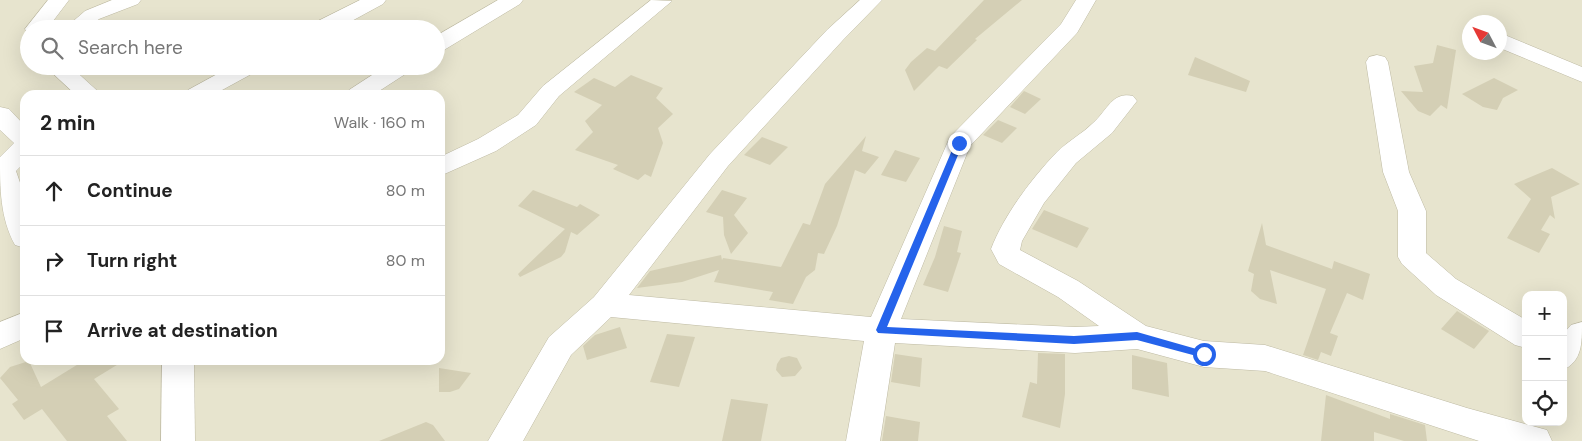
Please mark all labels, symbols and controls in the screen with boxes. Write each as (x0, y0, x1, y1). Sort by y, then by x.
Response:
north arrow (1462, 15, 1507, 60)
search box (20, 20, 445, 75)
icon: search (38, 34, 66, 62)
text: Search here (78, 35, 183, 60)
text: 2 min (40, 109, 96, 137)
text: Walk · 160 m (334, 112, 425, 133)
route end (948, 132, 971, 155)
icon: ahead (40, 177, 68, 205)
text: Continue (87, 178, 173, 203)
text: 80 m (386, 180, 425, 201)
icon: right (40, 247, 68, 275)
text: Turn right (87, 248, 177, 273)
text: 80 m (386, 250, 425, 271)
map controls (1522, 291, 1567, 426)
button: + (1522, 291, 1567, 336)
icon: arrive (40, 317, 68, 345)
text: Arrive at destination (87, 318, 278, 343)
button: − (1522, 336, 1567, 381)
route start (1193, 343, 1216, 366)
button: locate (1522, 381, 1567, 426)

